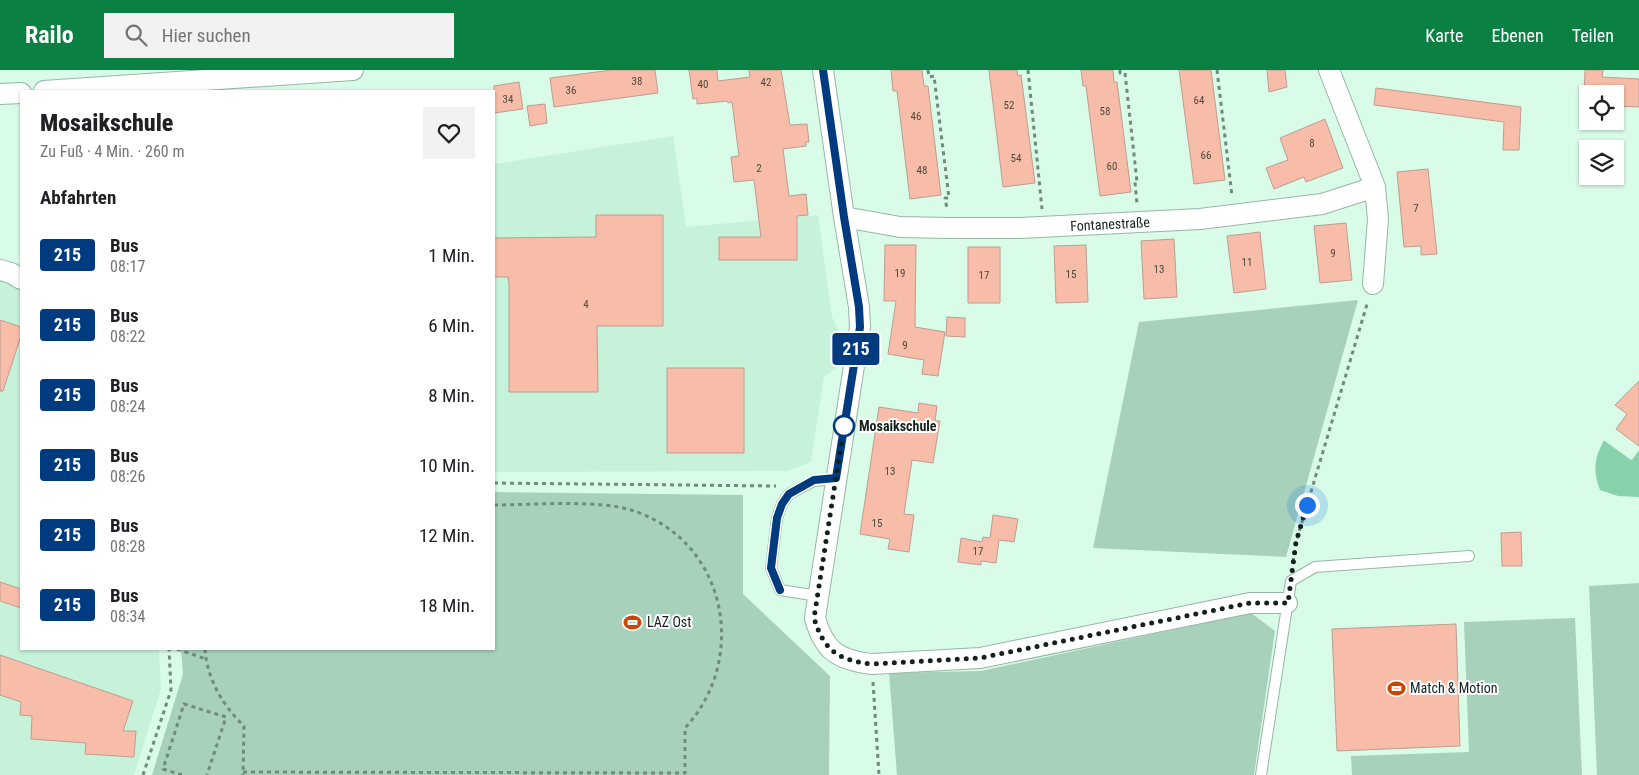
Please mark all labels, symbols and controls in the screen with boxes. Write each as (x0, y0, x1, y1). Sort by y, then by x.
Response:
search box (104, 13, 454, 58)
text: Railo (25, 21, 74, 49)
icon: search (122, 21, 150, 49)
text: Hier suchen (162, 24, 251, 47)
text: Karte (1425, 25, 1464, 46)
text: Ebenen (1492, 25, 1544, 46)
text: Teilen (1572, 25, 1614, 46)
house number: 38 (632, 75, 642, 88)
house number: 42 (761, 76, 771, 89)
house number: 40 (698, 78, 708, 91)
house number: 36 (566, 84, 576, 97)
map controls (1579, 85, 1624, 185)
button: locate (1579, 85, 1624, 130)
house number: 34 (503, 93, 514, 106)
house number: 64 (1194, 94, 1205, 107)
house number: 52 (1004, 99, 1014, 112)
house number: 58 (1100, 105, 1110, 118)
button: heart (423, 107, 475, 159)
text: Mosaikschule (40, 109, 173, 137)
house number: 46 (911, 110, 921, 123)
house number: 8 (1309, 137, 1315, 150)
button: layers (1579, 140, 1624, 185)
text: Zu Fuß · 4 Min. · 260 m (40, 142, 184, 161)
house number: 66 (1201, 149, 1211, 162)
house number: 54 (1011, 152, 1022, 165)
house number: 60 (1107, 160, 1117, 173)
house number: 2 (756, 162, 762, 175)
house number: 48 (917, 164, 927, 177)
text: Abfahrten (40, 186, 116, 209)
house number: 7 (1413, 202, 1419, 215)
street label: Fontanestraße (1070, 214, 1151, 234)
text: Bus (110, 234, 139, 257)
text: 215 (54, 244, 81, 265)
text: 1 Min. (428, 244, 475, 267)
house number: 9 (1330, 247, 1336, 260)
house number: 11 (1242, 256, 1252, 269)
text: 08:17 (110, 257, 145, 276)
house number: 13 (1154, 263, 1164, 276)
house number: 19 (895, 267, 905, 280)
house number: 15 (1066, 268, 1076, 281)
house number: 17 (979, 269, 989, 282)
house number: 4 (583, 298, 589, 311)
text: Bus (110, 304, 139, 327)
text: 215 (54, 314, 81, 335)
text: 6 Min. (428, 314, 475, 337)
text: 08:22 (110, 327, 145, 346)
line badge: 215 (827, 333, 885, 365)
text: 215 (842, 338, 870, 359)
house number: 9 (902, 339, 908, 352)
text: Bus (110, 374, 139, 397)
text: 215 (54, 384, 81, 405)
text: 8 Min. (428, 384, 475, 407)
text: 08:24 (110, 397, 145, 416)
marker: Mosaikschule (833, 415, 855, 437)
place label: Mosaikschule (859, 418, 937, 434)
text: Bus (110, 444, 139, 467)
text: 215 (54, 454, 81, 475)
text: 10 Min. (419, 454, 475, 477)
house number: 13 (885, 465, 895, 478)
text: 08:26 (110, 467, 145, 486)
your location (1295, 493, 1320, 518)
text: Bus (110, 514, 139, 537)
house number: 15 (872, 517, 882, 530)
text: 215 (54, 524, 81, 545)
text: 12 Min. (419, 524, 475, 547)
text: 08:28 (110, 537, 145, 556)
house number: 17 (973, 545, 983, 558)
text: Bus (110, 584, 139, 607)
text: 215 (54, 594, 81, 615)
text: 18 Min. (419, 594, 475, 617)
text: 08:34 (110, 607, 145, 626)
sports icon: LAZ Ost (623, 612, 643, 632)
place label: LAZ Ost (647, 614, 691, 630)
sports icon: Match & Motion (1386, 678, 1406, 698)
place label: Match & Motion (1410, 680, 1497, 696)

